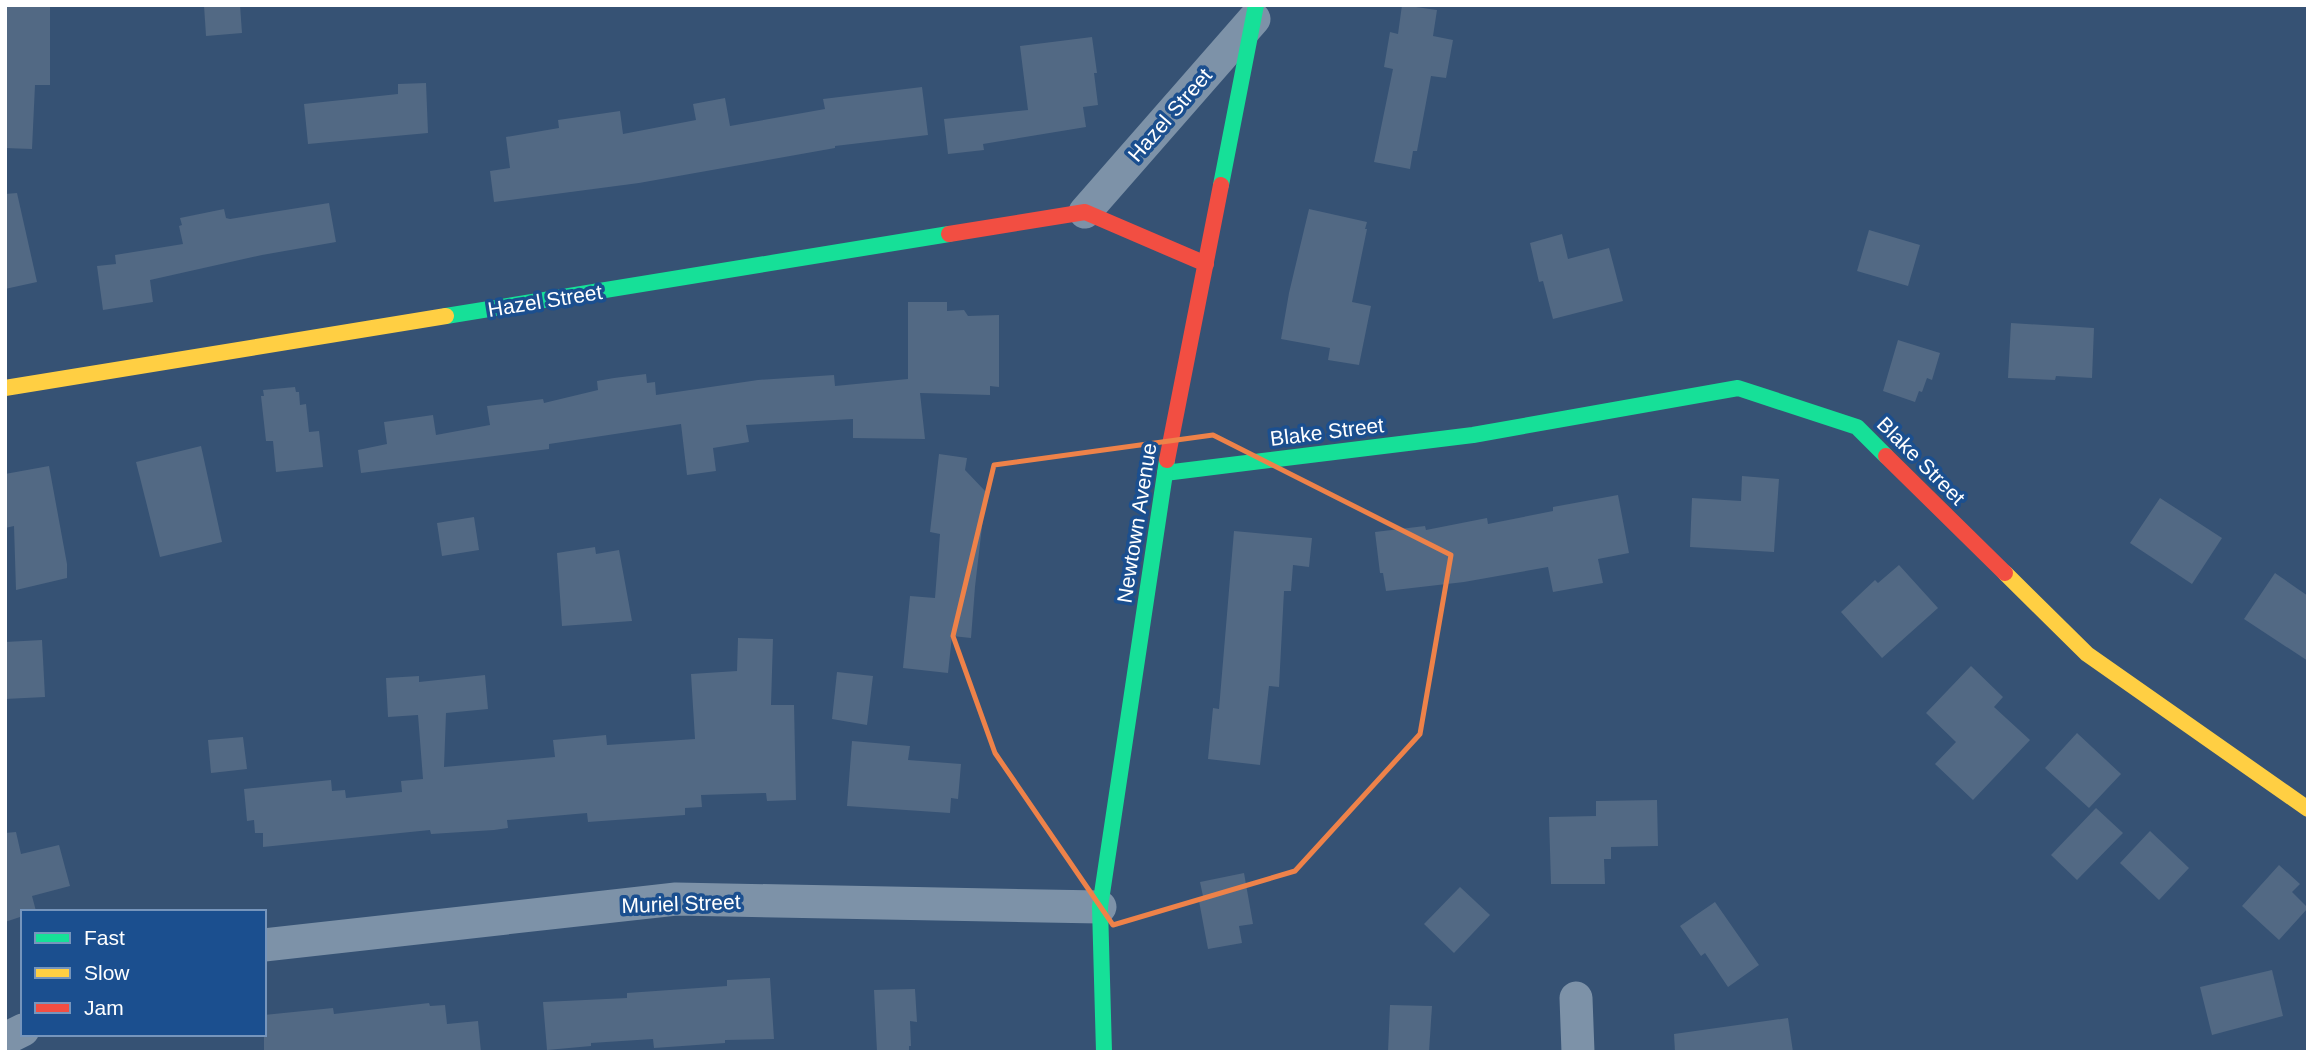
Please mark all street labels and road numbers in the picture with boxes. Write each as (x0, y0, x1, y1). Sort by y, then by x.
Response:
street label: Hazel Street (1123, 63, 1216, 166)
street label: Hazel Street (486, 280, 604, 321)
street label: Blake Street (1873, 412, 1970, 509)
street label: Blake Street (1269, 413, 1385, 450)
street label: Newtown Avenue (1112, 441, 1161, 605)
street label: Muriel Street (621, 890, 741, 917)

